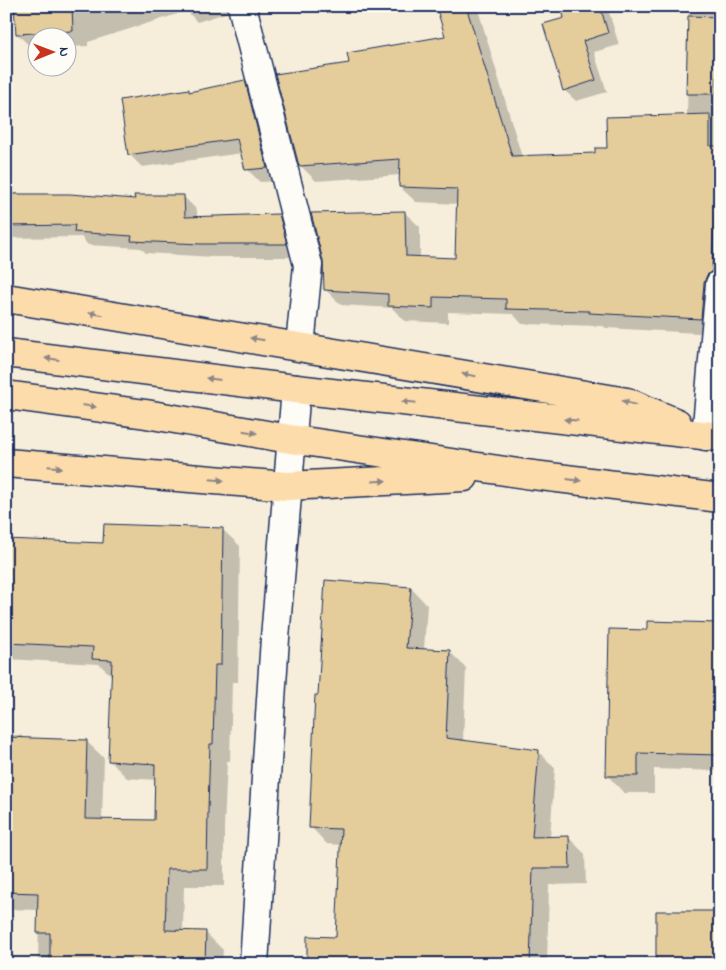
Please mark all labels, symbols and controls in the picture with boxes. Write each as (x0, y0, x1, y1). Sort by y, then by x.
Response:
north arrow (28, 28, 78, 78)
text: N (53, 47, 74, 57)
one-way arrow (88, 309, 104, 317)
one-way arrow (249, 335, 265, 343)
one-way arrow (43, 355, 59, 363)
one-way arrow (461, 370, 477, 378)
one-way arrow (205, 375, 221, 383)
one-way arrow (401, 398, 417, 406)
one-way arrow (621, 399, 636, 407)
one-way arrow (82, 402, 98, 410)
one-way arrow (562, 416, 578, 424)
one-way arrow (242, 428, 258, 436)
one-way arrow (47, 463, 63, 471)
one-way arrow (209, 476, 225, 484)
one-way arrow (566, 476, 582, 484)
one-way arrow (371, 477, 387, 485)

